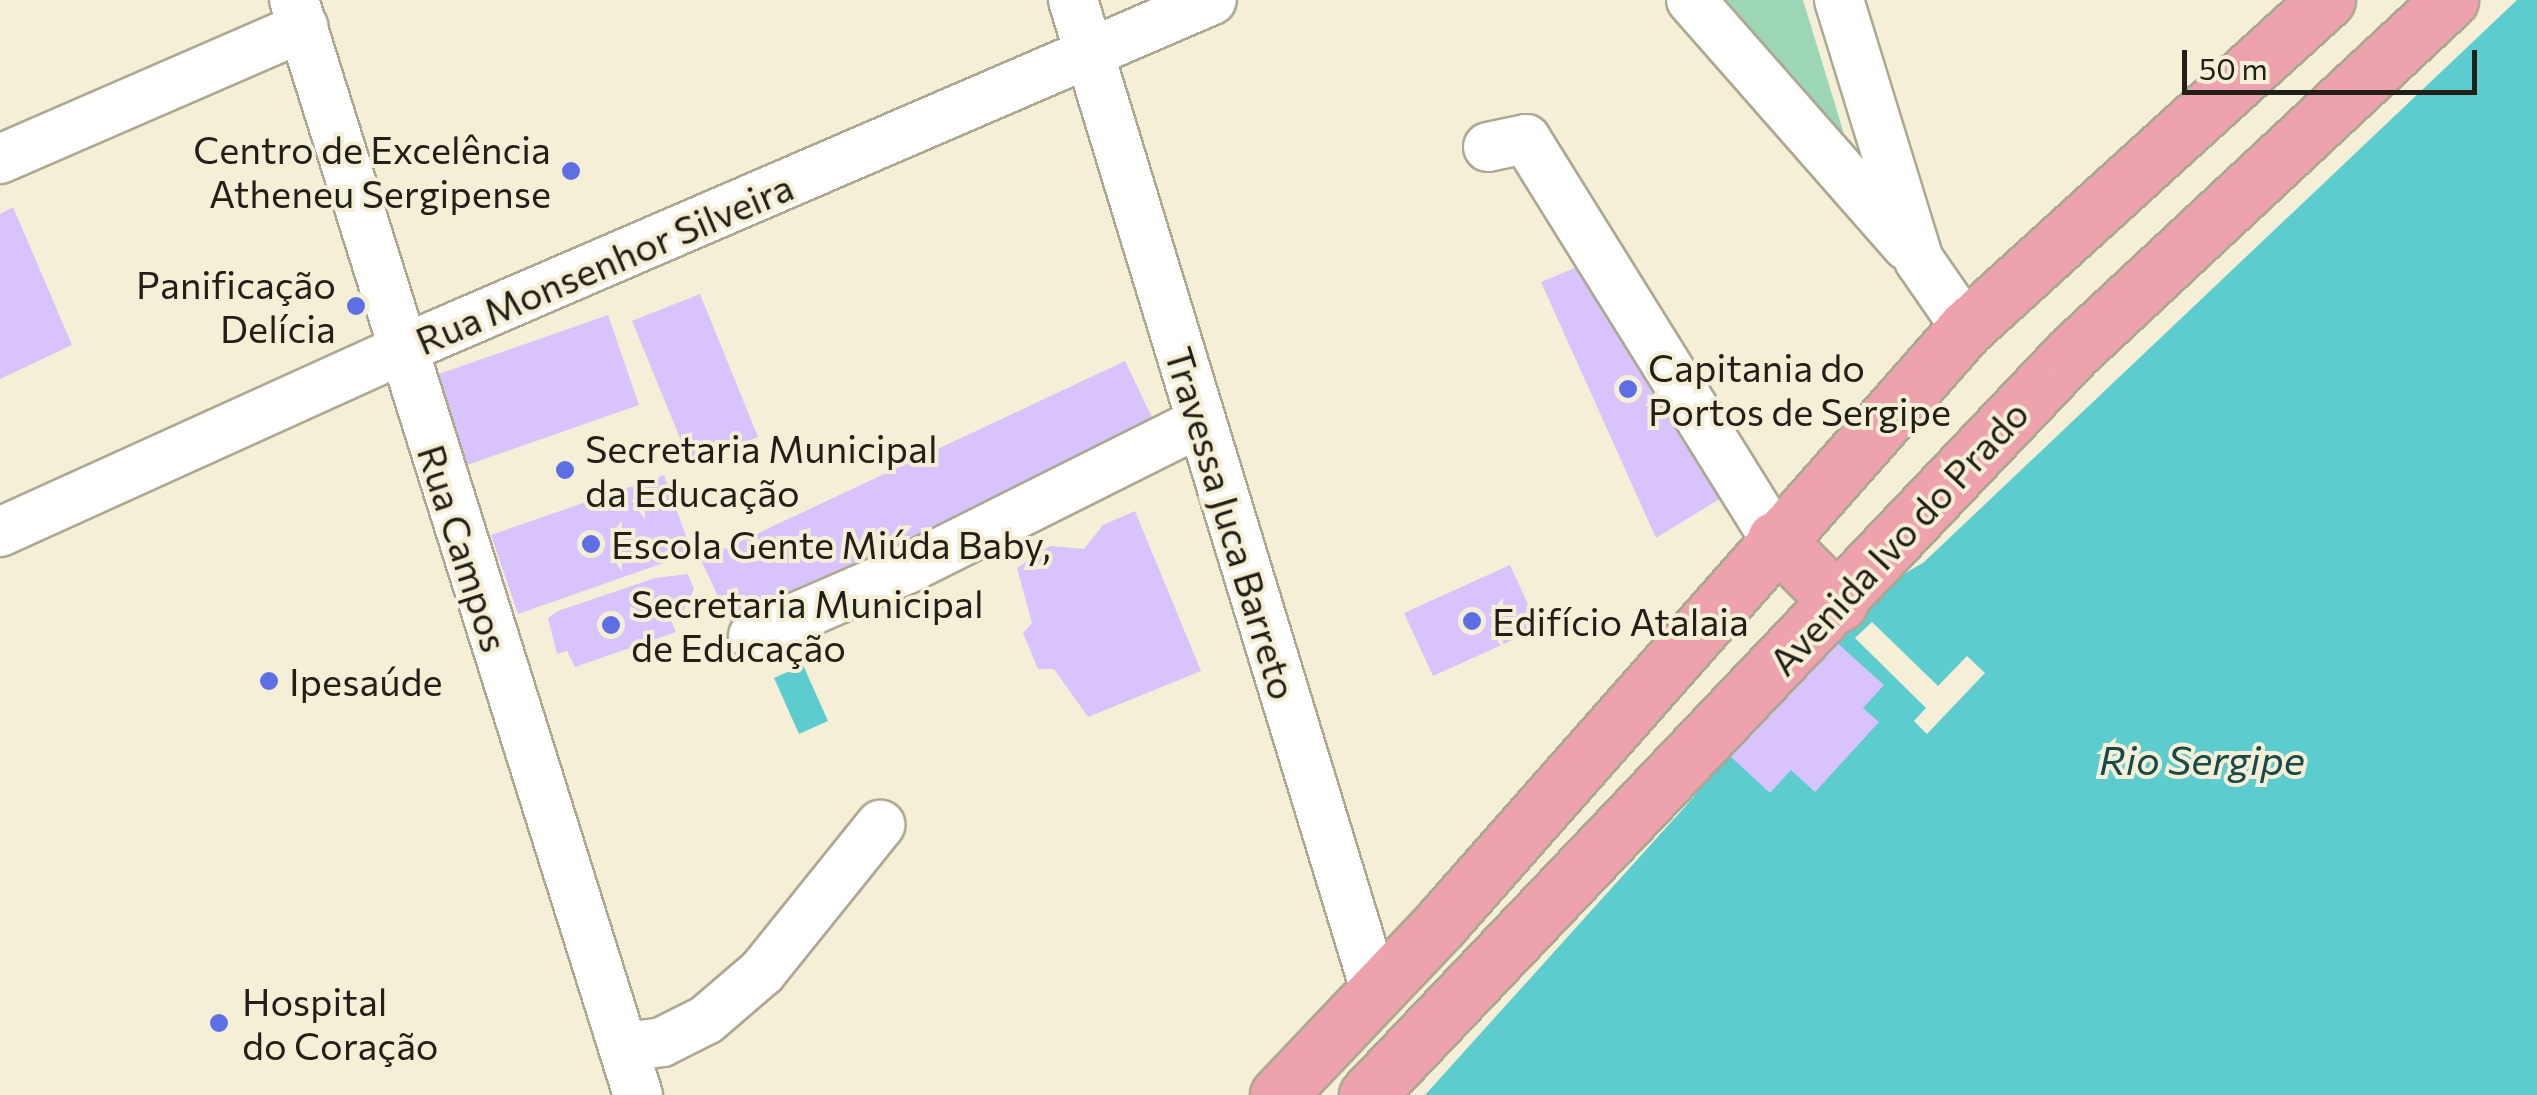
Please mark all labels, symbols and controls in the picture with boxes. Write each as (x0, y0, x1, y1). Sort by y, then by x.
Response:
scale bar (2187, 30, 2482, 92)
text: 50 m (2199, 49, 2268, 86)
place label: Centro de Excelência Atheneu Sergipense (193, 126, 551, 215)
marker: Centro de Excelência Atheneu Sergipense (560, 160, 582, 182)
street label: Rua Monsenhor Silveira (408, 163, 800, 363)
place label: Panificação Delícia (136, 261, 336, 350)
marker: Panificação Delícia (345, 295, 367, 317)
street label: Travessa Juca Barreto (1157, 341, 1307, 705)
place label: Capitania do Portos de Sergipe (1648, 344, 1951, 434)
marker: Capitania do Portos de Sergipe (1617, 378, 1639, 400)
street label: Avenida Ivo do Prado (1759, 390, 2037, 684)
place label: Secretaria Municipal da Educação (585, 425, 938, 514)
street label: Rua Campos (409, 439, 519, 657)
marker: Secretaria Municipal da Educação (554, 459, 576, 481)
place label: Escola Gente Miúda Baby, (611, 521, 1051, 567)
marker: Escola Gente Miúda Baby, (580, 533, 602, 555)
place label: Secretaria Municipal de Educação (631, 580, 984, 669)
place label: Edifício Atalaia (1492, 598, 1749, 644)
marker: Edifício Atalaia (1461, 610, 1483, 632)
marker: Secretaria Municipal de Educação (600, 614, 622, 636)
place label: Ipesaúde (289, 658, 443, 704)
marker: Ipesaúde (258, 670, 280, 692)
water label: Rio Sergipe (2099, 735, 2305, 783)
place label: Hospital do Coração (242, 978, 439, 1068)
marker: Hospital do Coração (206, 1010, 232, 1036)

